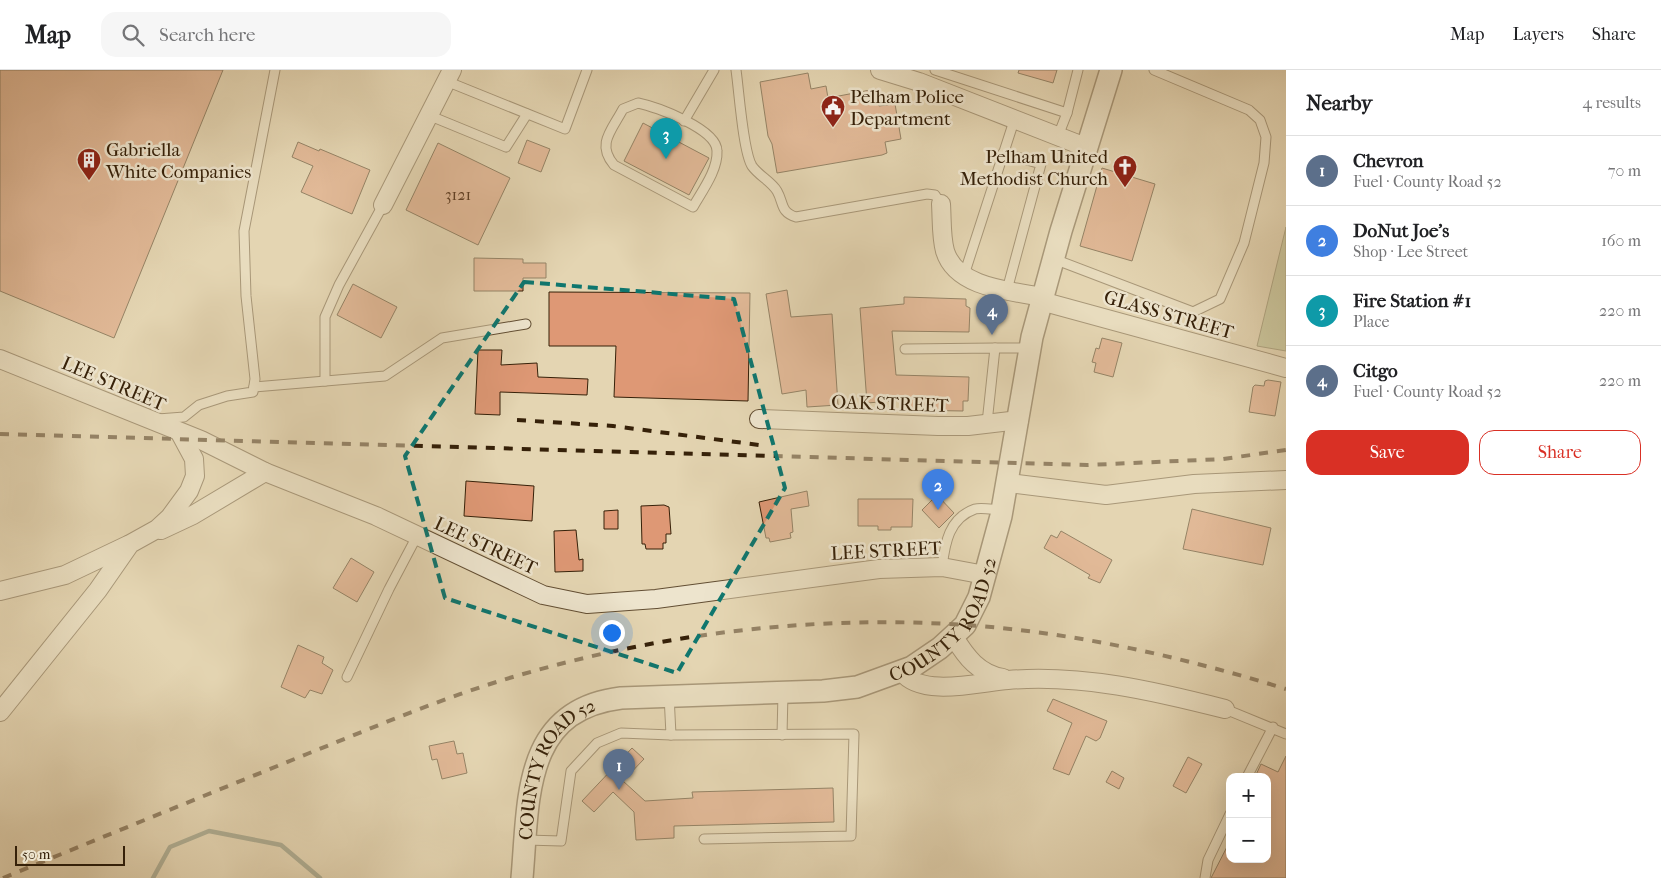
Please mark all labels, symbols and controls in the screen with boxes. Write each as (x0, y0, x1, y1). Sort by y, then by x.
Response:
search box (101, 12, 451, 57)
text: Map (25, 21, 71, 49)
icon: search (119, 21, 147, 49)
text: Search here (159, 24, 255, 46)
text: Map (1450, 24, 1484, 45)
text: Layers (1512, 24, 1564, 45)
text: Share (1592, 24, 1636, 45)
place label: Pelham Police Department (850, 86, 964, 130)
text: Nearby (1306, 91, 1372, 115)
text: 4 results (1583, 93, 1641, 112)
public building icon: Pelham Police Department (820, 94, 846, 128)
pin: 3 (650, 118, 682, 159)
place label: Gabriella White Companies (105, 139, 251, 183)
place label: Pelham United Methodist Church (960, 146, 1109, 190)
building icon: Gabriella White Companies (76, 147, 102, 181)
text: Chevron (1353, 150, 1424, 172)
church icon: Pelham United Methodist Church (1112, 154, 1138, 188)
text: 1 (1319, 161, 1325, 180)
text: 70 m (1608, 161, 1641, 180)
text: Fuel · County Road 52 (1353, 172, 1502, 191)
house number: 3121 (445, 185, 471, 204)
text: DoNut Joe's (1353, 220, 1449, 242)
text: 2 (1318, 231, 1326, 250)
text: 160 m (1601, 231, 1641, 250)
text: Shop · Lee Street (1353, 242, 1468, 261)
street label: GLASS STREET (1101, 286, 1236, 344)
text: Fire Station #1 (1353, 290, 1471, 312)
pin: 4 (976, 294, 1008, 335)
text: 3 (1319, 301, 1325, 320)
text: 220 m (1599, 301, 1641, 320)
text: Place (1353, 312, 1389, 331)
street label: LEE STREET (58, 352, 169, 416)
text: Citgo (1353, 360, 1398, 382)
text: 4 (1317, 371, 1327, 390)
text: 220 m (1599, 371, 1641, 390)
text: Fuel · County Road 52 (1353, 382, 1502, 401)
street label: OAK STREET (831, 391, 949, 417)
button: Save (1306, 430, 1469, 475)
button: Share (1479, 430, 1641, 475)
pin: 2 (922, 469, 954, 510)
street label: LEE STREET (431, 512, 541, 579)
street label: LEE STREET (830, 537, 942, 565)
street label: COUNTY ROAD 52 (886, 555, 1001, 686)
your location (599, 620, 625, 646)
street label: COUNTY ROAD 52 (515, 694, 599, 841)
pin: 1 (603, 749, 635, 790)
map controls (1226, 773, 1271, 863)
button: + (1226, 773, 1271, 818)
button: − (1226, 818, 1271, 863)
scale bar (15, 843, 125, 866)
text: 50 m (22, 846, 50, 863)

